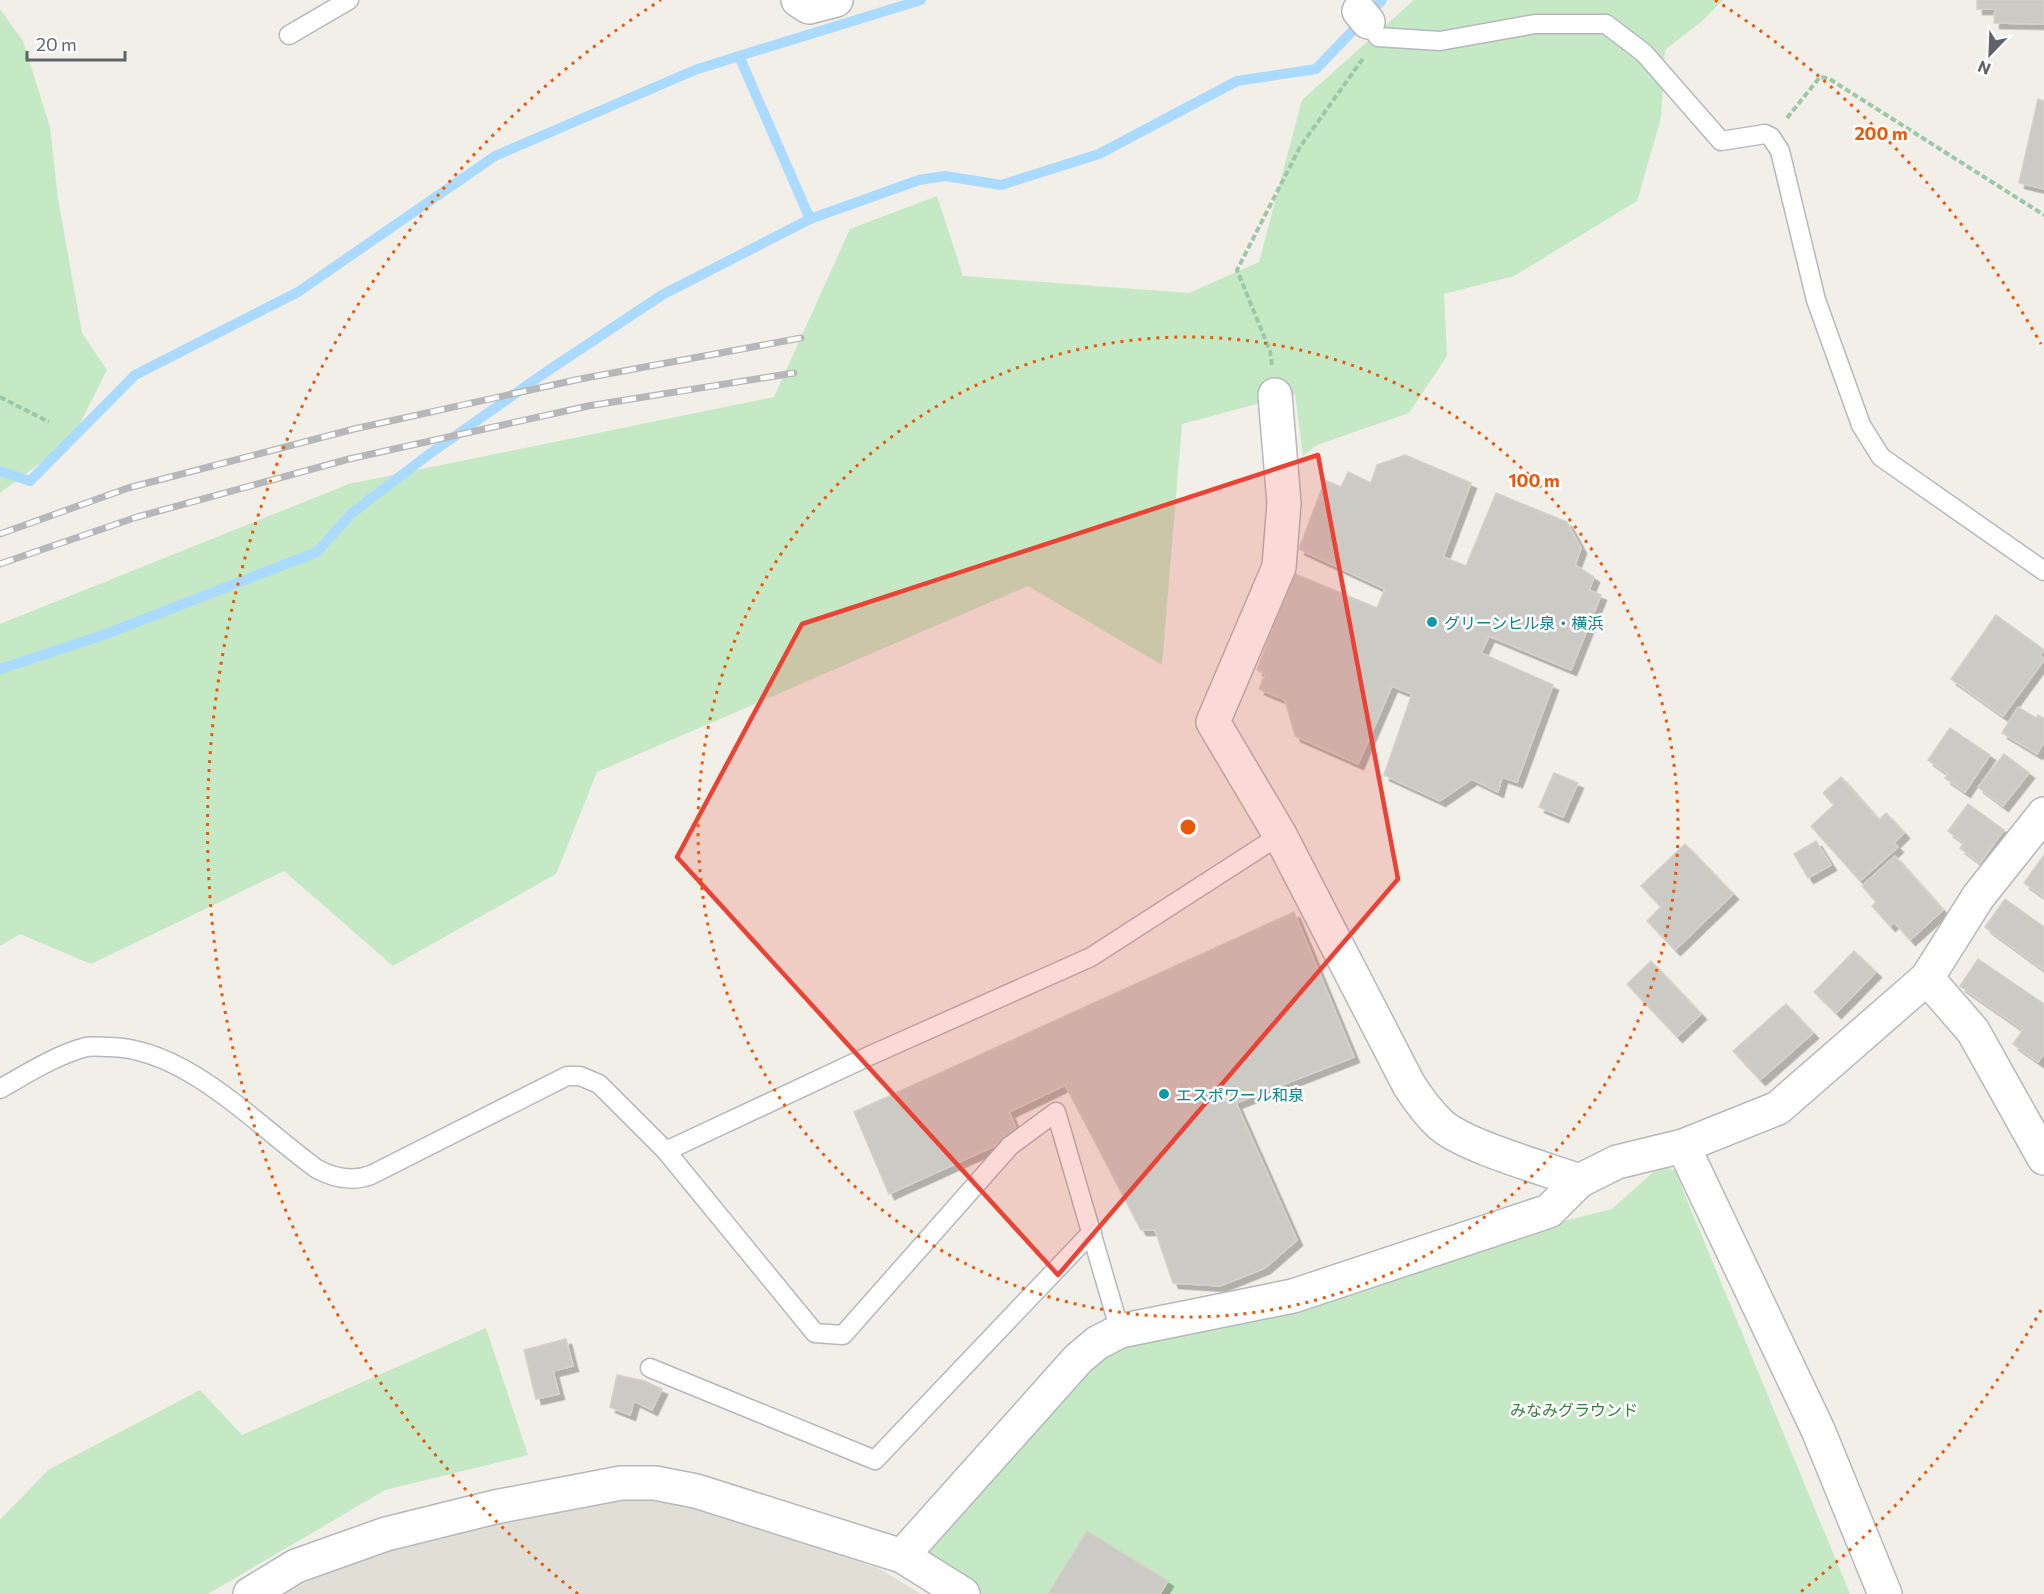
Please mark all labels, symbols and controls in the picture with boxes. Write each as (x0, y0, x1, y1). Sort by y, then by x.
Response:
scale bar (27, 24, 124, 62)
north arrow (1960, 24, 2020, 84)
text: 20 m (36, 33, 77, 55)
text: N (1975, 57, 1993, 79)
text: 200 m (1854, 122, 1908, 144)
text: 100 m (1508, 469, 1560, 491)
place label: グリーンヒル泉・横浜 (1444, 613, 1603, 632)
marker: グリーンヒル泉・横浜 (1425, 615, 1439, 629)
centre of rings (1178, 817, 1198, 837)
place label: エスポワール和泉 (1176, 1085, 1304, 1104)
marker: エスポワール和泉 (1157, 1087, 1171, 1101)
park label: みなみグラウンド (1510, 1400, 1638, 1419)

